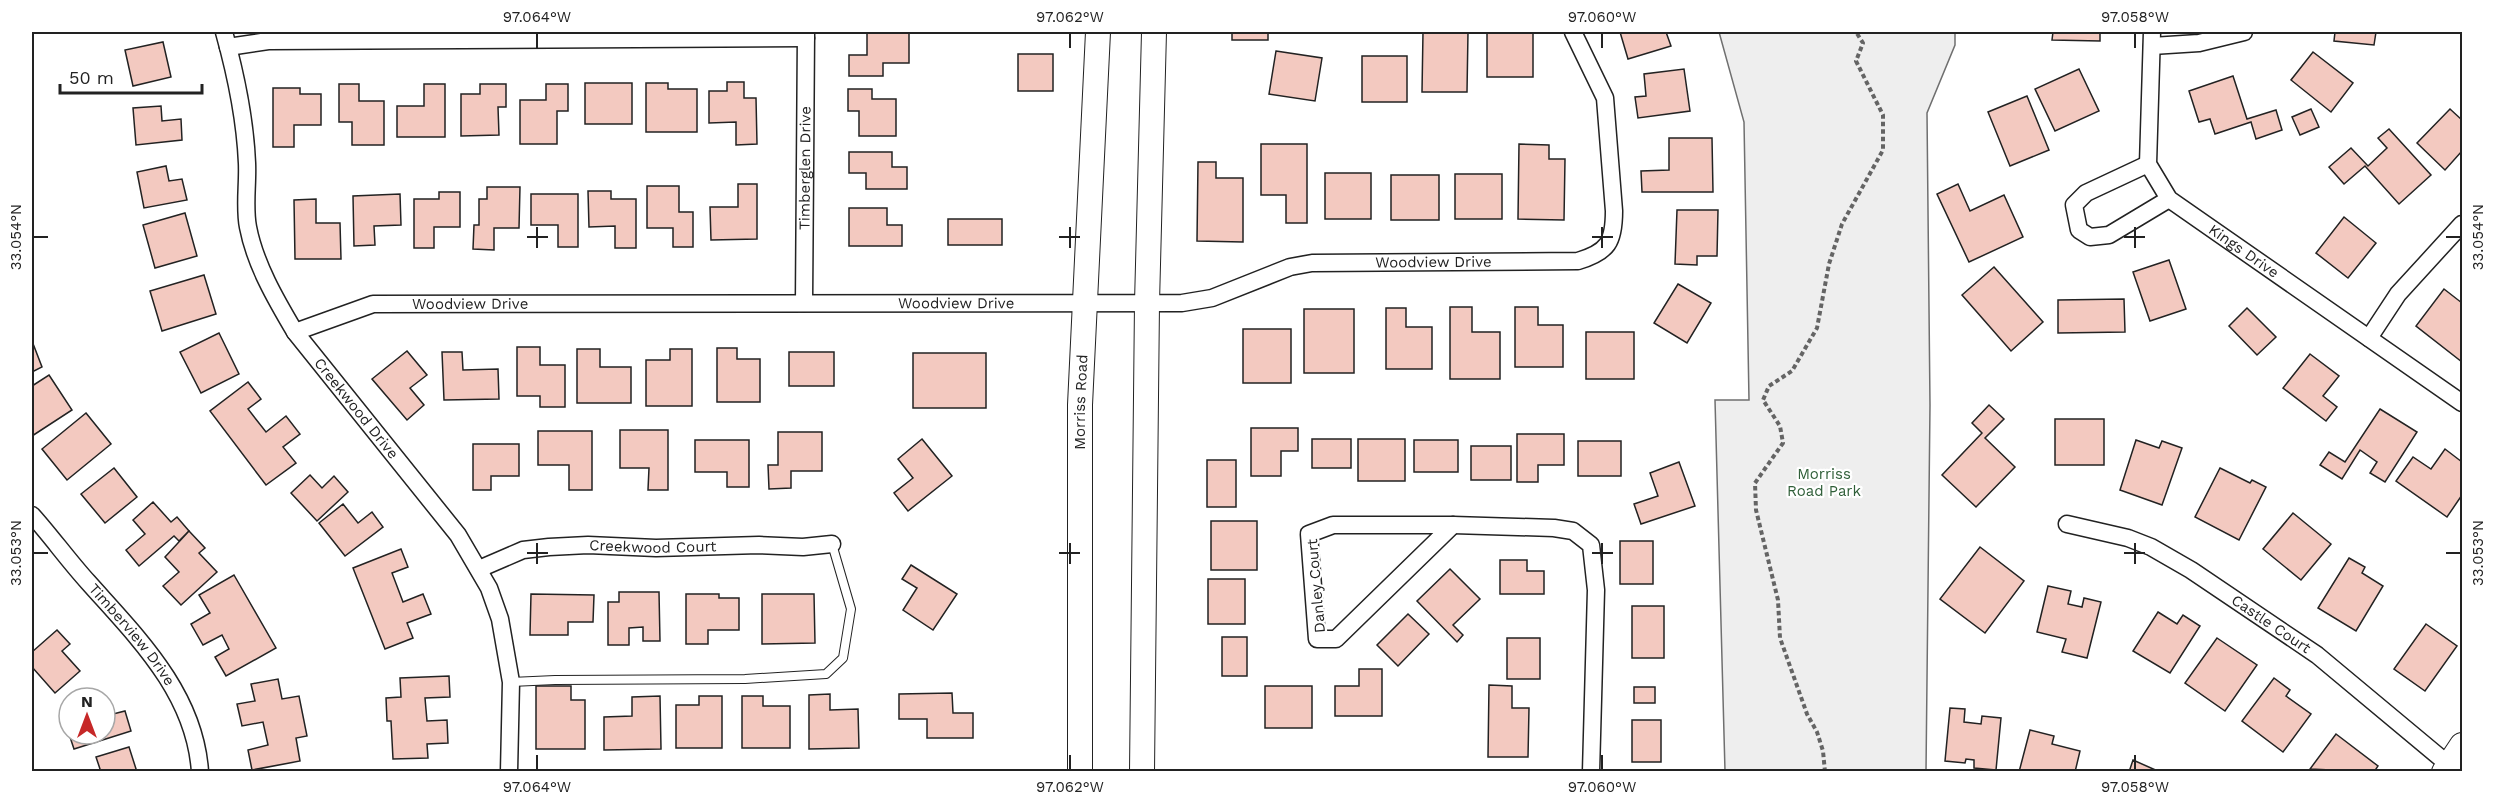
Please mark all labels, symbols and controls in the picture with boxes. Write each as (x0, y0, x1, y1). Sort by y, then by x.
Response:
text: 97.064°W (503, 8, 571, 26)
text: 97.062°W (1036, 8, 1104, 26)
text: 97.060°W (1568, 8, 1636, 26)
text: 97.058°W (2101, 8, 2169, 26)
scale bar (60, 57, 202, 95)
text: 50 m (69, 67, 114, 88)
street label: Timberglen Drive (796, 106, 814, 230)
text: 33.054°N (7, 204, 25, 270)
text: 33.054°N (2469, 204, 2487, 270)
street label: Kings Drive (2205, 220, 2282, 282)
street label: Woodview Drive (1375, 253, 1492, 272)
street label: Woodview Drive (898, 294, 1014, 312)
street label: Woodview Drive (412, 295, 528, 313)
street label: Creekwood Drive (310, 354, 402, 462)
street label: Morriss Road (1071, 354, 1091, 450)
park label: Morriss Road Park (1787, 465, 1861, 500)
text: 33.053°N (7, 520, 25, 586)
text: 33.053°N (2469, 520, 2487, 586)
street label: Creekwood Court (589, 536, 717, 557)
street label: Danley Court (1303, 537, 1329, 634)
street label: Timberview Drive (85, 580, 179, 689)
street label: Castle Court (2228, 591, 2315, 658)
north arrow (57, 686, 117, 746)
text: N (81, 692, 93, 711)
text: 97.064°W (503, 778, 571, 796)
text: 97.062°W (1036, 778, 1104, 796)
text: 97.060°W (1568, 778, 1636, 796)
text: 97.058°W (2101, 778, 2169, 796)

